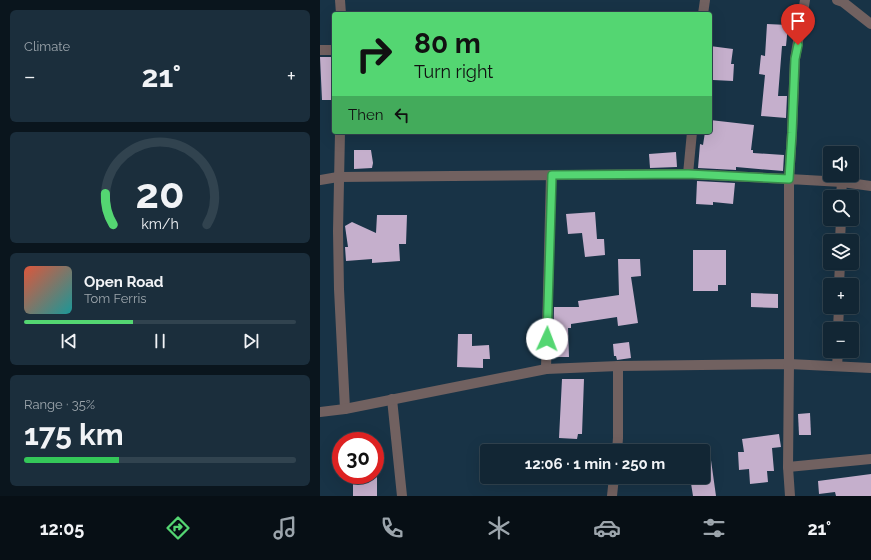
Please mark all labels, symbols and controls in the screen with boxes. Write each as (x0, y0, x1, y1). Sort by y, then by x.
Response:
pin (781, 4, 815, 45)
icon: arrive (787, 10, 809, 32)
text: 80 m (414, 27, 481, 60)
icon: right (348, 28, 400, 80)
text: Climate (24, 39, 70, 54)
text: 21° (142, 59, 181, 94)
text: Turn right (414, 61, 493, 82)
text: − (24, 63, 36, 89)
text: + (287, 63, 296, 89)
icon: left (391, 104, 413, 126)
text: Then (348, 106, 383, 124)
map controls (823, 146, 859, 358)
button: sound (823, 146, 859, 182)
text: 20 (136, 169, 184, 218)
button: search (823, 190, 859, 226)
text: km/h (141, 216, 179, 232)
button: layers (823, 234, 859, 270)
text: Open Road (84, 273, 164, 291)
button: + (823, 278, 859, 314)
text: Tom Ferris (84, 291, 147, 306)
position arrow (526, 318, 568, 360)
button: − (823, 322, 859, 358)
icon: previous (58, 330, 80, 352)
icon: pause (149, 330, 171, 352)
icon: next (240, 330, 262, 352)
text: Range · 35% (24, 397, 95, 412)
text: 175 km (24, 417, 124, 452)
speed limit sign: 30 (332, 432, 384, 484)
text: 12:06 · 1 min · 250 m (525, 455, 665, 473)
icon: directions (164, 514, 192, 542)
icon: music (271, 514, 299, 542)
icon: phone (378, 514, 406, 542)
icon: climate (485, 514, 513, 542)
icon: car (593, 514, 621, 542)
icon: filters (700, 514, 728, 542)
text: 12:05 (40, 518, 84, 539)
text: 21° (807, 518, 831, 539)

